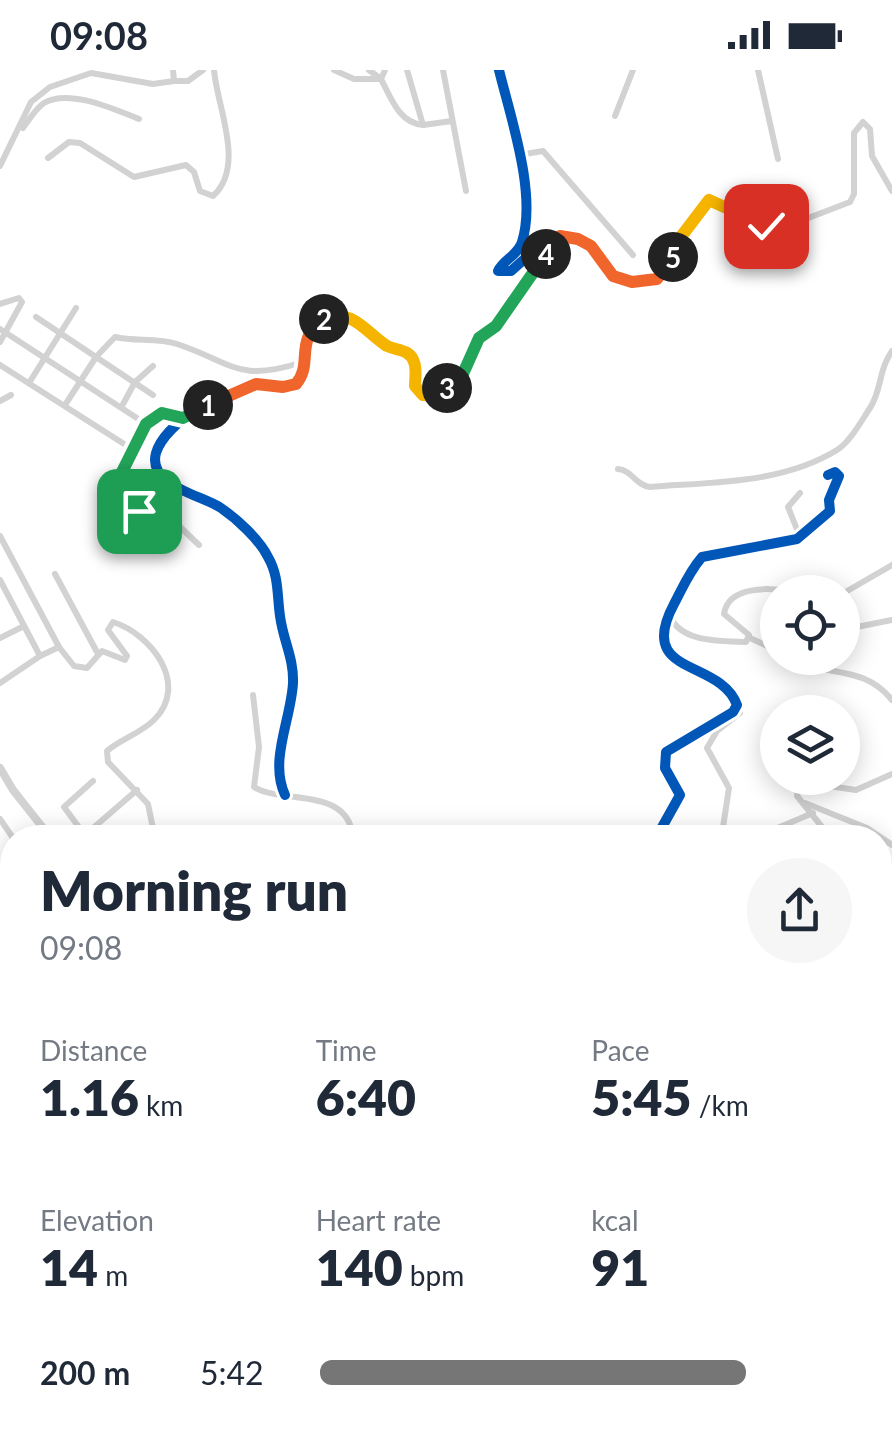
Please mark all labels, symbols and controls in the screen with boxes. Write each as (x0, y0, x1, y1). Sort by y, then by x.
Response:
text: 09:08 (50, 12, 148, 58)
pin (724, 184, 809, 269)
icon: check (739, 199, 794, 254)
pin: 4 (521, 229, 571, 279)
pin: 5 (648, 232, 698, 282)
text: 4 (538, 237, 554, 271)
text: 5 (665, 240, 681, 274)
pin: 2 (299, 294, 349, 344)
text: 2 (316, 302, 332, 336)
pin: 3 (422, 363, 472, 413)
text: 3 (439, 371, 455, 405)
pin: 1 (183, 380, 233, 430)
text: 1 (200, 388, 216, 422)
pin (97, 469, 182, 554)
icon: arrive (112, 484, 167, 539)
map controls (760, 575, 860, 795)
button: locate (760, 575, 860, 675)
button: layers (760, 695, 860, 795)
text: Morning run (40, 857, 348, 923)
button: share (747, 858, 852, 963)
text: 09:08 (40, 928, 122, 967)
text: Distance (40, 1033, 147, 1067)
text: Time (316, 1033, 377, 1067)
text: Pace (591, 1033, 650, 1067)
text: 1.16 (40, 1067, 139, 1127)
text: 6:40 (316, 1067, 416, 1127)
text: 5:45 (591, 1067, 692, 1127)
text: km (139, 1088, 183, 1122)
text: /km (692, 1088, 749, 1122)
text: Elevation (40, 1203, 154, 1237)
text: Heart rate (316, 1203, 441, 1237)
text: kcal (591, 1203, 639, 1237)
text: 14 (40, 1237, 98, 1297)
text: 140 (316, 1237, 403, 1297)
text: 91 (591, 1237, 649, 1297)
text: m (98, 1258, 128, 1292)
text: bpm (403, 1258, 464, 1292)
text: 200 m (40, 1353, 130, 1392)
text: 5:42 (200, 1353, 264, 1392)

